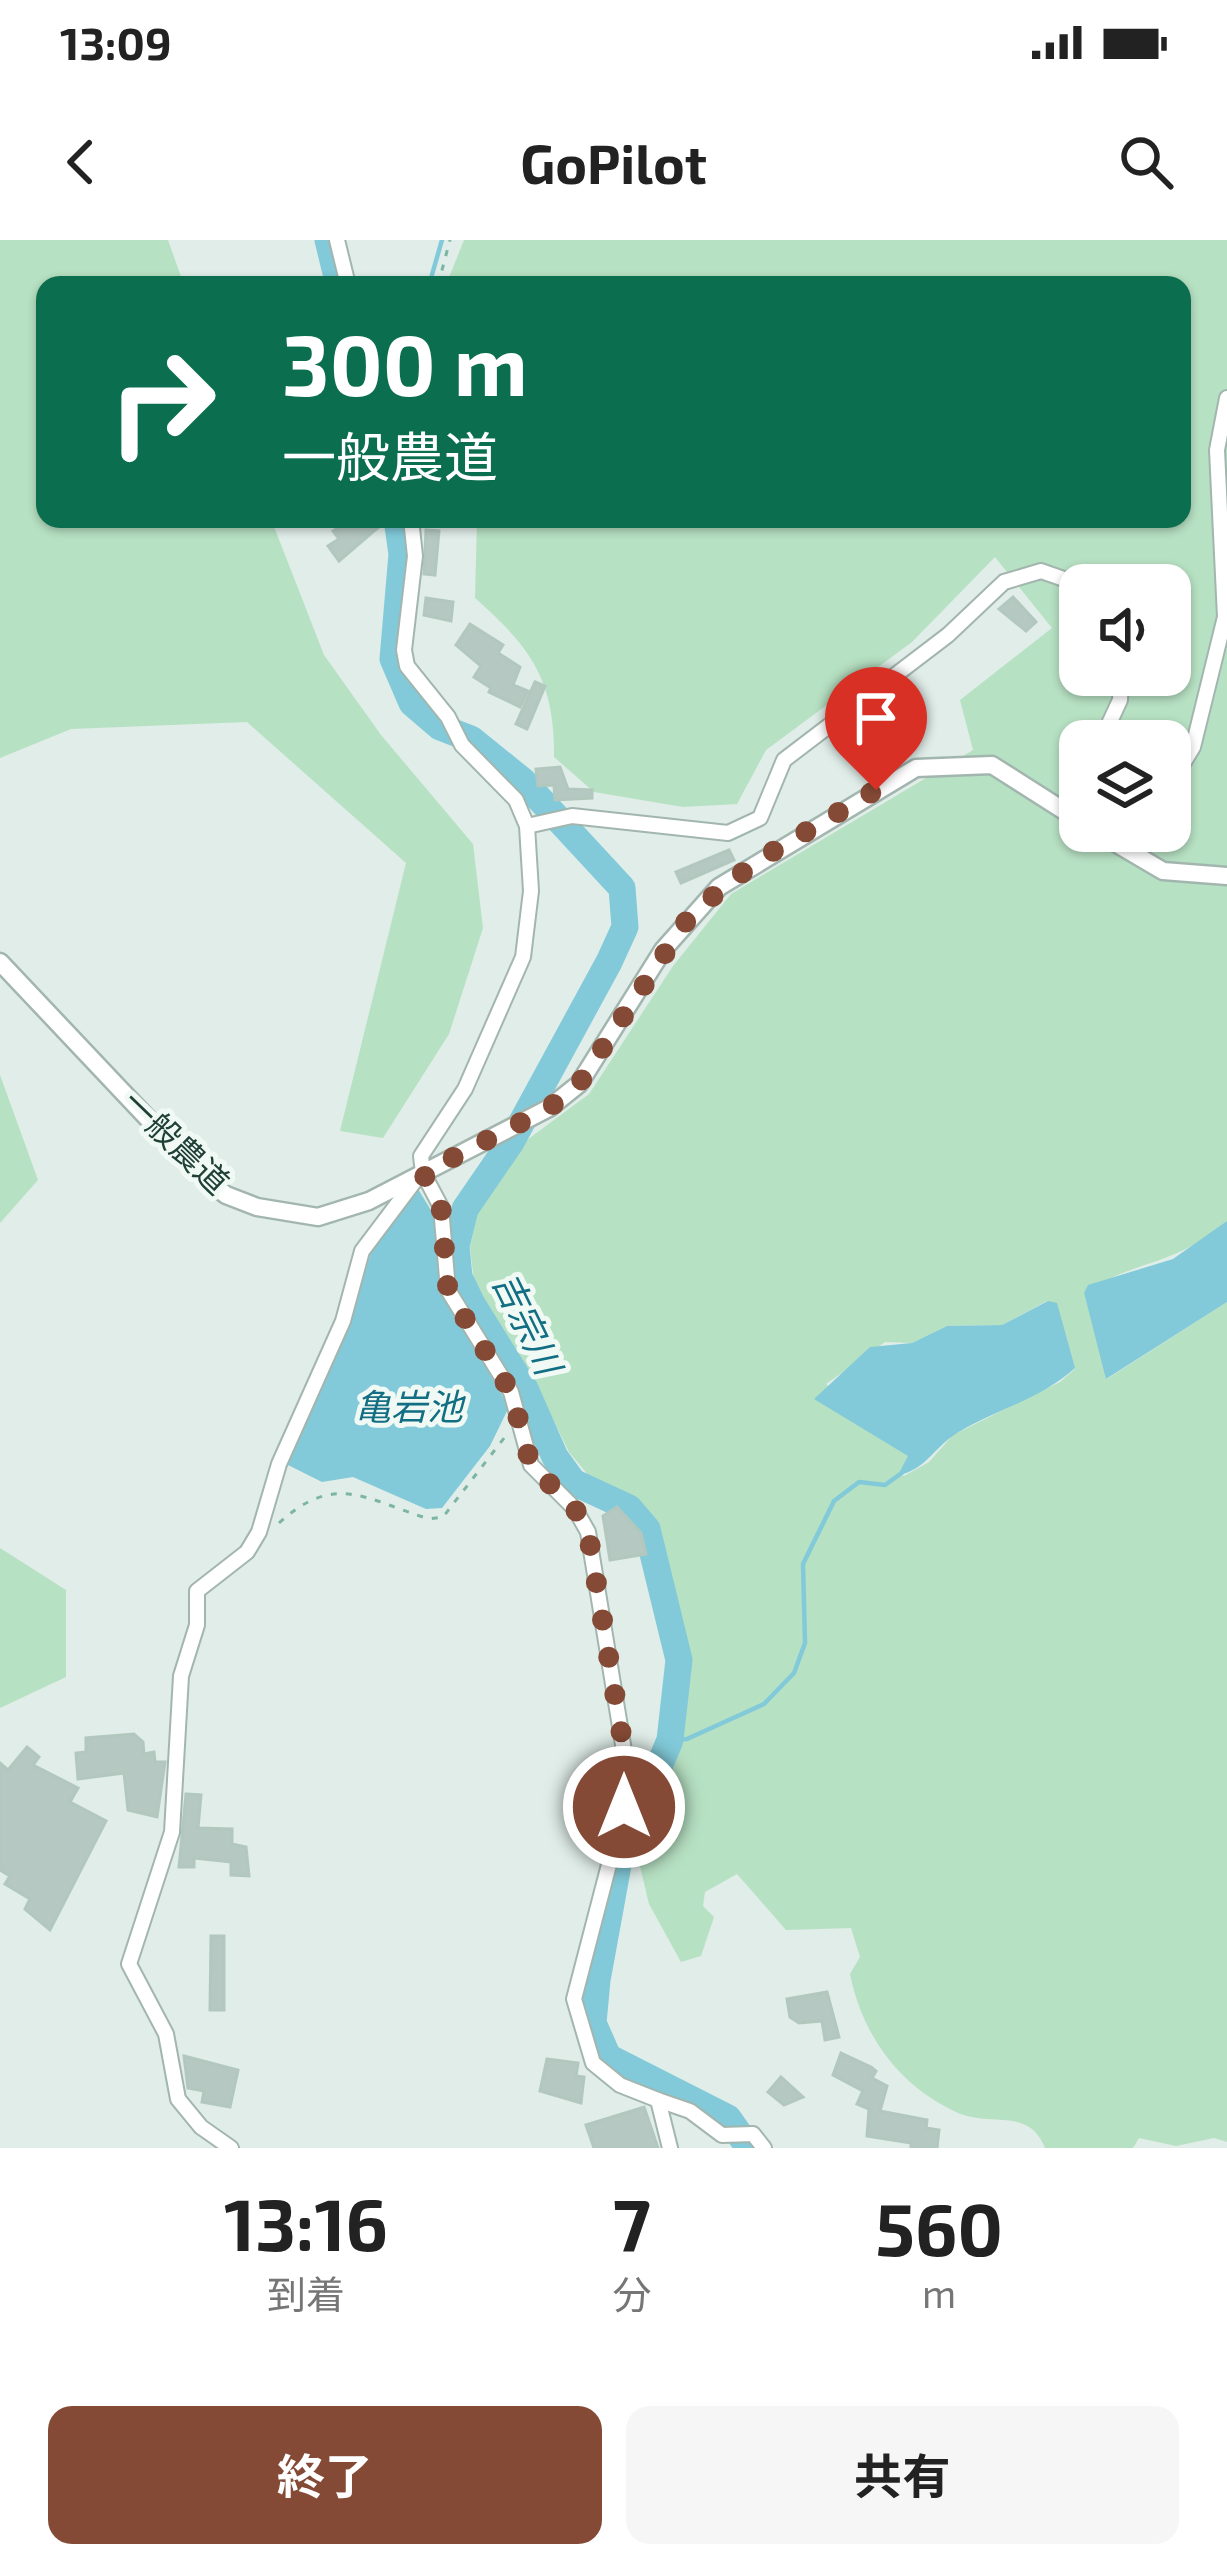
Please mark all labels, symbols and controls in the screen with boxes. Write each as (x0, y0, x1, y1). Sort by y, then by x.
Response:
text: 13:09 (60, 15, 171, 69)
icon: back (48, 129, 114, 195)
icon: search (1113, 129, 1179, 195)
text: GoPilot (520, 130, 707, 195)
text: 300 m (282, 312, 528, 413)
icon: right (84, 324, 240, 480)
text: 一般農道 (282, 423, 498, 488)
map controls (1059, 564, 1191, 852)
button: sound (1059, 564, 1191, 696)
pin (825, 667, 927, 790)
icon: arrive (843, 685, 909, 751)
button: layers (1059, 720, 1191, 852)
street label: 一般農道 (115, 1081, 238, 1202)
water label: 吉宗川 (485, 1264, 573, 1384)
water label: 亀岩池 (355, 1384, 466, 1427)
position arrow (561, 1744, 687, 1870)
text: 13:16 (224, 2179, 388, 2265)
text: 7 (613, 2179, 651, 2265)
text: 560 (875, 2184, 1003, 2270)
text: m (922, 2269, 956, 2316)
text: 到着 (267, 2270, 345, 2317)
text: 分 (612, 2270, 651, 2317)
button: 終了 (48, 2406, 602, 2544)
button: 共有 (626, 2406, 1179, 2544)

